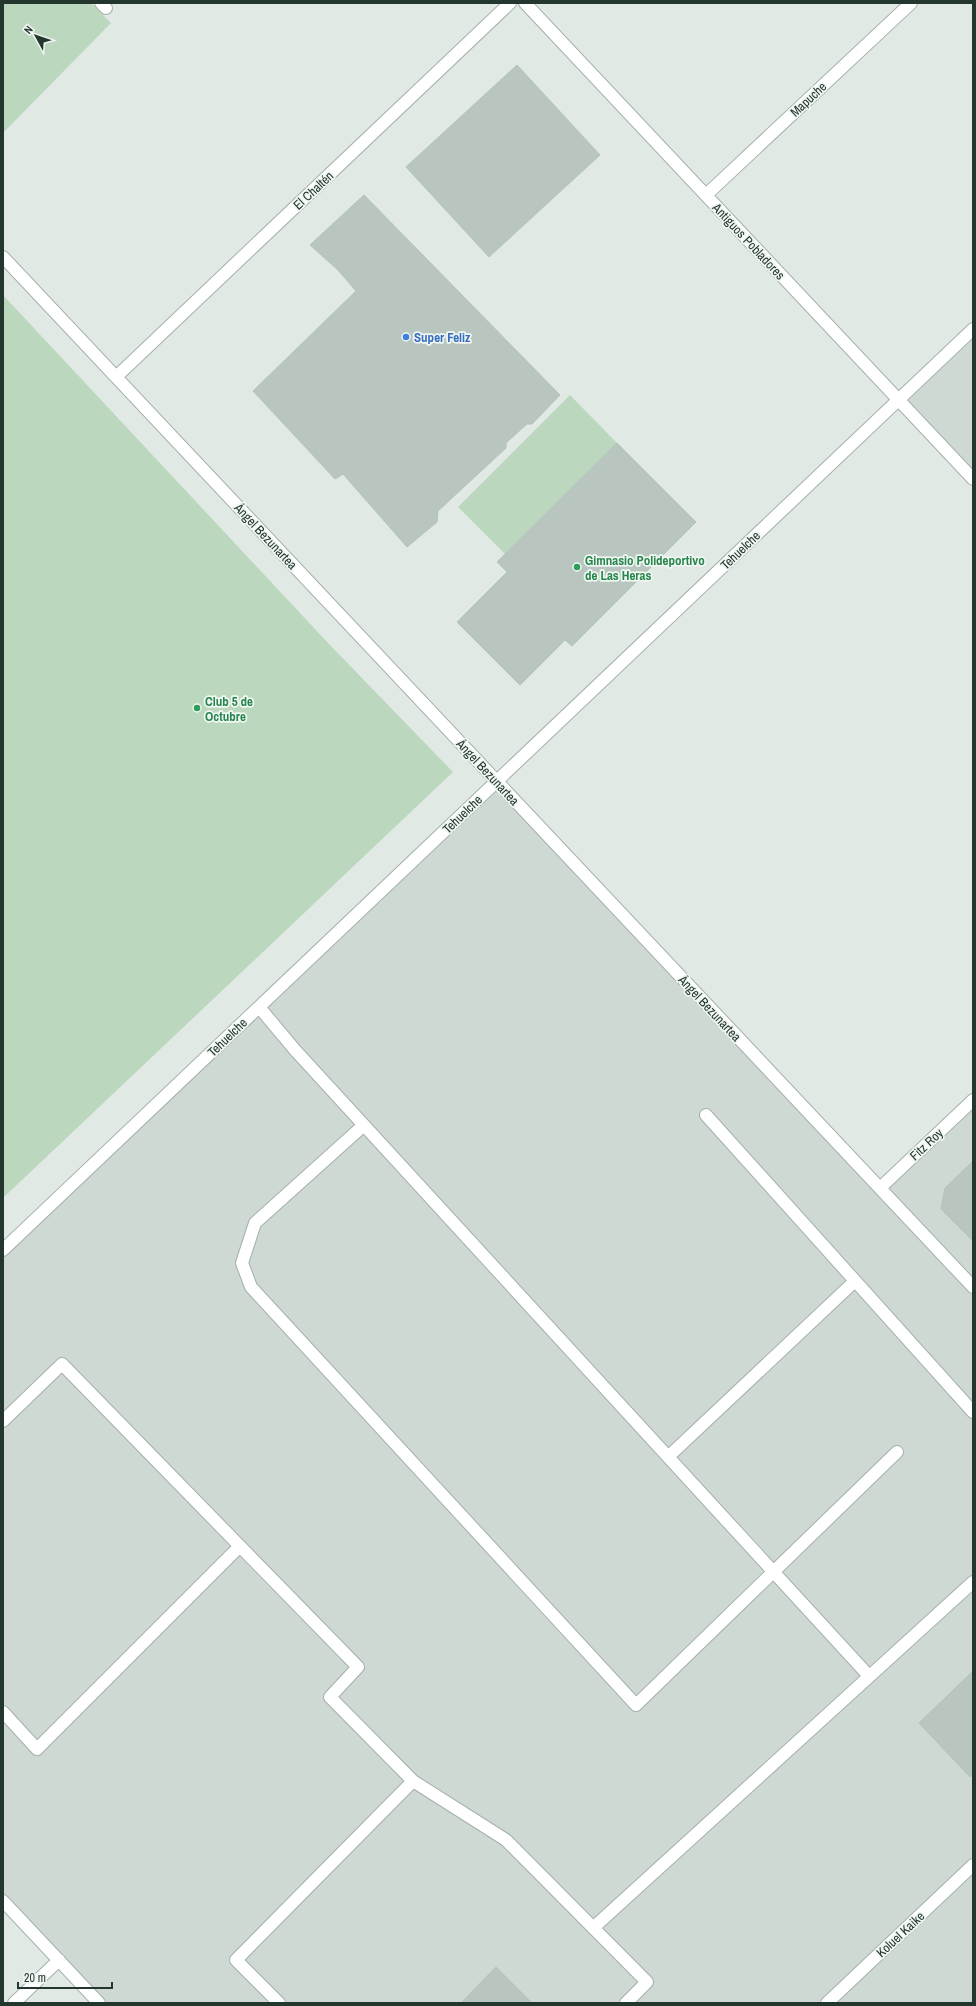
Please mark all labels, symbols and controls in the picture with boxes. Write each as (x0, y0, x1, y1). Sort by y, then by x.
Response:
north arrow (16, 16, 56, 56)
text: N (21, 23, 36, 37)
street label: Mapuche (787, 78, 830, 121)
street label: El Chaltén (290, 167, 337, 213)
street label: Antiguos Pobladores (708, 199, 789, 283)
place label: Super Feliz (414, 329, 471, 346)
marker: Super Feliz (401, 332, 411, 342)
street label: Ángel Bezunartea (230, 499, 301, 573)
street label: Tehuelche (717, 527, 764, 573)
place label: Gimnasio Polideportivo de Las Heras (585, 552, 705, 584)
marker: Gimnasio Polideportivo de Las Heras (572, 562, 582, 572)
place label: Club 5 de Octubre (205, 693, 253, 725)
marker: Club 5 de Octubre (192, 703, 202, 713)
street label: Ángel Bezunartea (452, 735, 523, 809)
street label: Tehuelche (439, 791, 486, 837)
street label: Ángel Bezunartea (674, 971, 745, 1045)
street label: Tehuelche (204, 1014, 251, 1060)
street label: Fitz Roy (906, 1124, 947, 1164)
street label: Koluel Kaike (873, 1908, 928, 1961)
scale bar (18, 1964, 112, 1990)
text: 20 m (24, 1970, 46, 1986)

